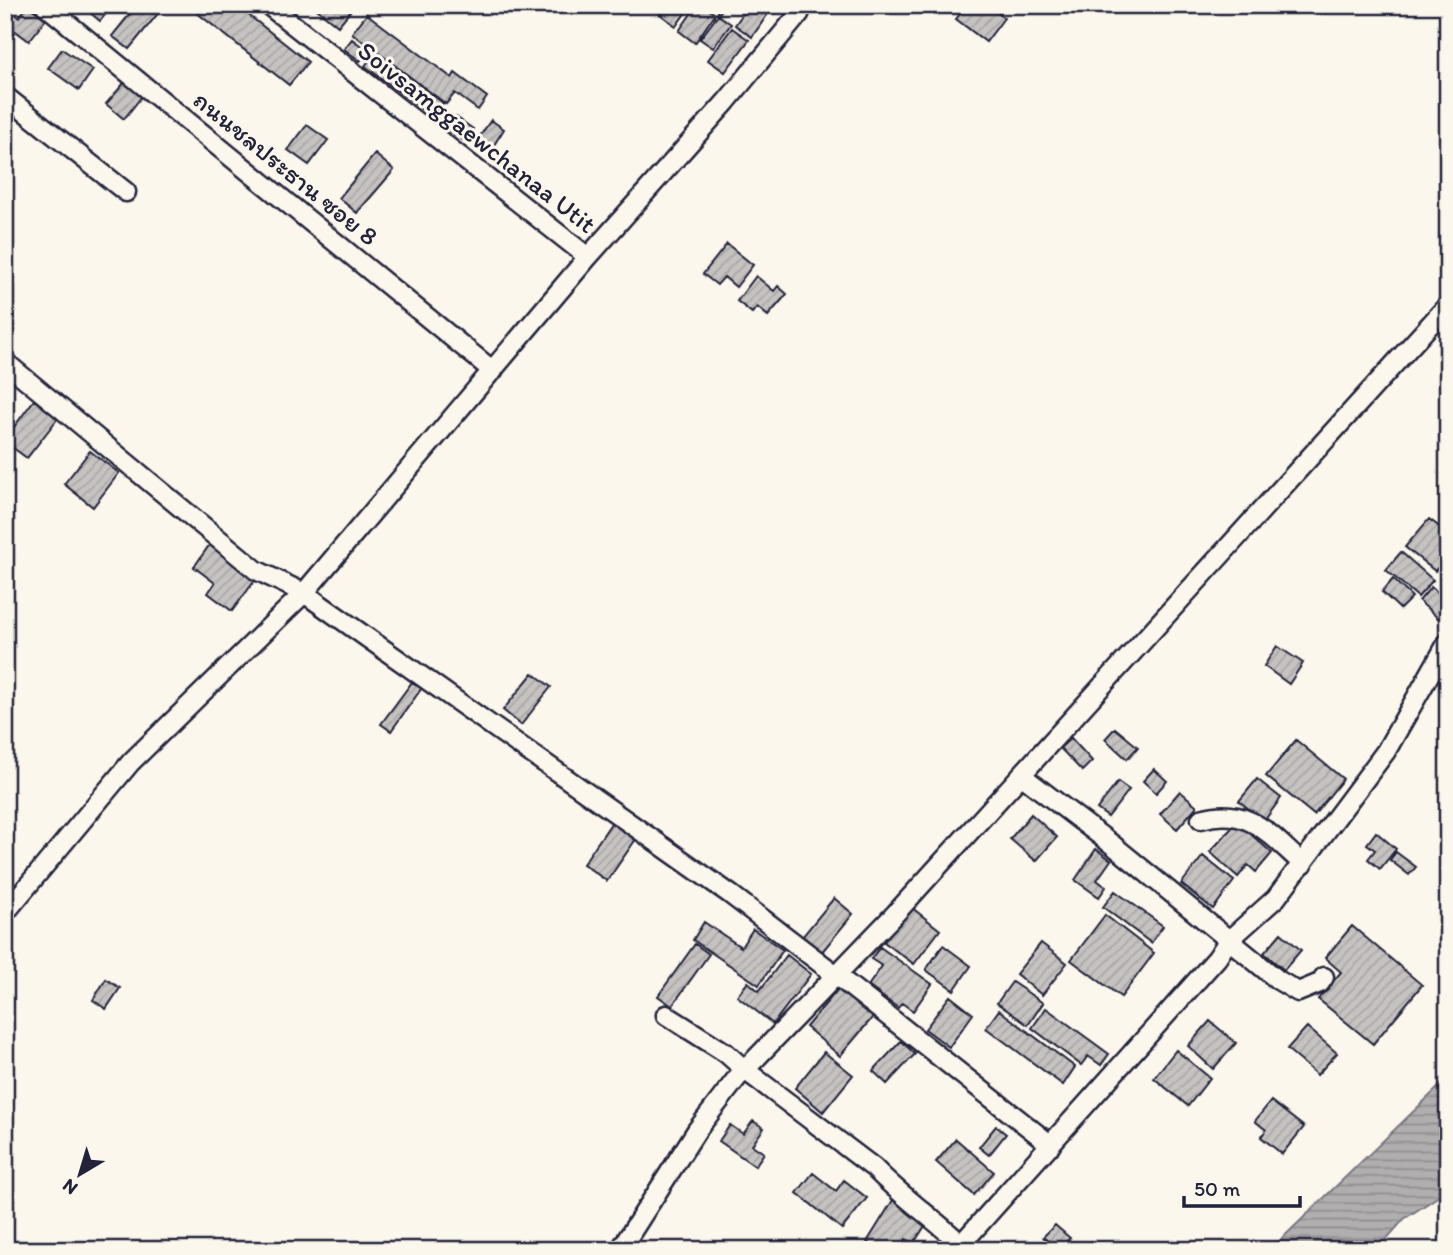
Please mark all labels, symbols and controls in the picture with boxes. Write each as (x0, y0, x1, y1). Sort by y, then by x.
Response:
street label: Soivsamggaewchanaa Utit (352, 34, 602, 240)
street label: ถนนชลประธาน ซอย 8 (187, 84, 385, 252)
north arrow (46, 1140, 116, 1210)
scale bar (1184, 1164, 1299, 1208)
text: N (58, 1174, 82, 1200)
text: 50 m (1194, 1176, 1241, 1201)

